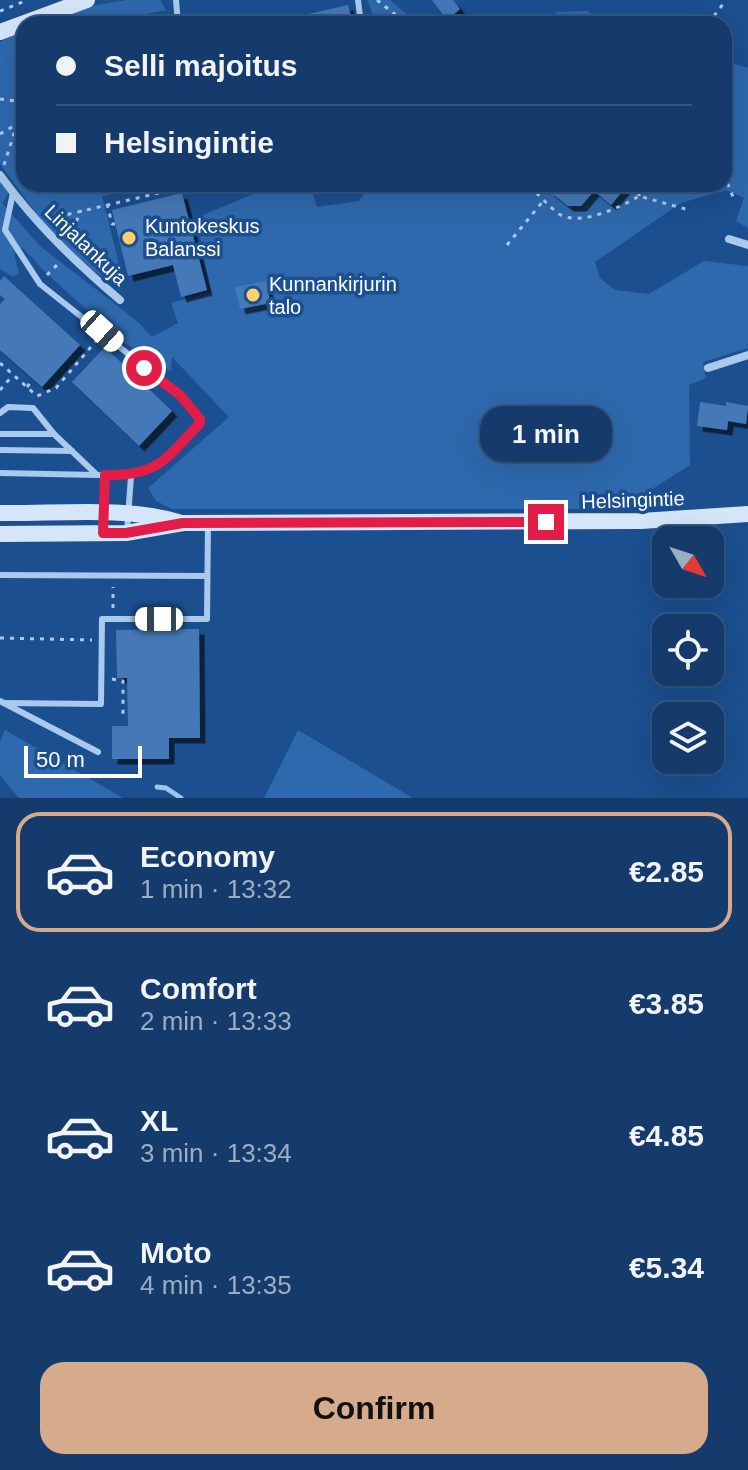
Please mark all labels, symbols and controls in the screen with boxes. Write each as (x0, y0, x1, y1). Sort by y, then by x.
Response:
text: Selli majoitus (104, 49, 297, 82)
text: Helsingintie (104, 126, 274, 159)
street label: Linjalankuja (40, 200, 132, 290)
place label: Kuntokeskus Balanssi (145, 215, 260, 260)
marker: Kuntokeskus Balanssi (120, 229, 138, 247)
place label: Kunnankirjurin talo (269, 273, 397, 318)
marker: Kunnankirjurin talo (244, 286, 262, 304)
car (76, 306, 128, 356)
route start (126, 350, 162, 386)
callout: 1 min (480, 406, 612, 462)
text: 1 min (512, 419, 580, 449)
street label: Helsingintie (581, 487, 685, 513)
route end (528, 504, 564, 540)
north arrow (652, 526, 724, 598)
map controls (652, 526, 724, 774)
car (135, 607, 183, 631)
button: locate (652, 614, 724, 686)
button: layers (652, 702, 724, 774)
scale bar (24, 742, 142, 778)
text: 50 m (36, 747, 85, 772)
icon: car (44, 836, 116, 908)
text: Economy (140, 840, 275, 873)
text: €2.85 (629, 855, 704, 888)
text: 1 min · 13:32 (140, 874, 292, 904)
icon: car (44, 968, 116, 1040)
text: Comfort (140, 972, 257, 1005)
text: €3.85 (629, 987, 704, 1020)
text: 2 min · 13:33 (140, 1006, 292, 1036)
icon: car (44, 1100, 116, 1172)
text: XL (140, 1104, 178, 1137)
text: €4.85 (629, 1119, 704, 1152)
text: 3 min · 13:34 (140, 1138, 292, 1168)
icon: car (44, 1232, 116, 1304)
text: Moto (140, 1236, 212, 1269)
text: €5.34 (629, 1251, 704, 1284)
text: 4 min · 13:35 (140, 1270, 292, 1300)
button: Confirm (40, 1362, 708, 1454)

